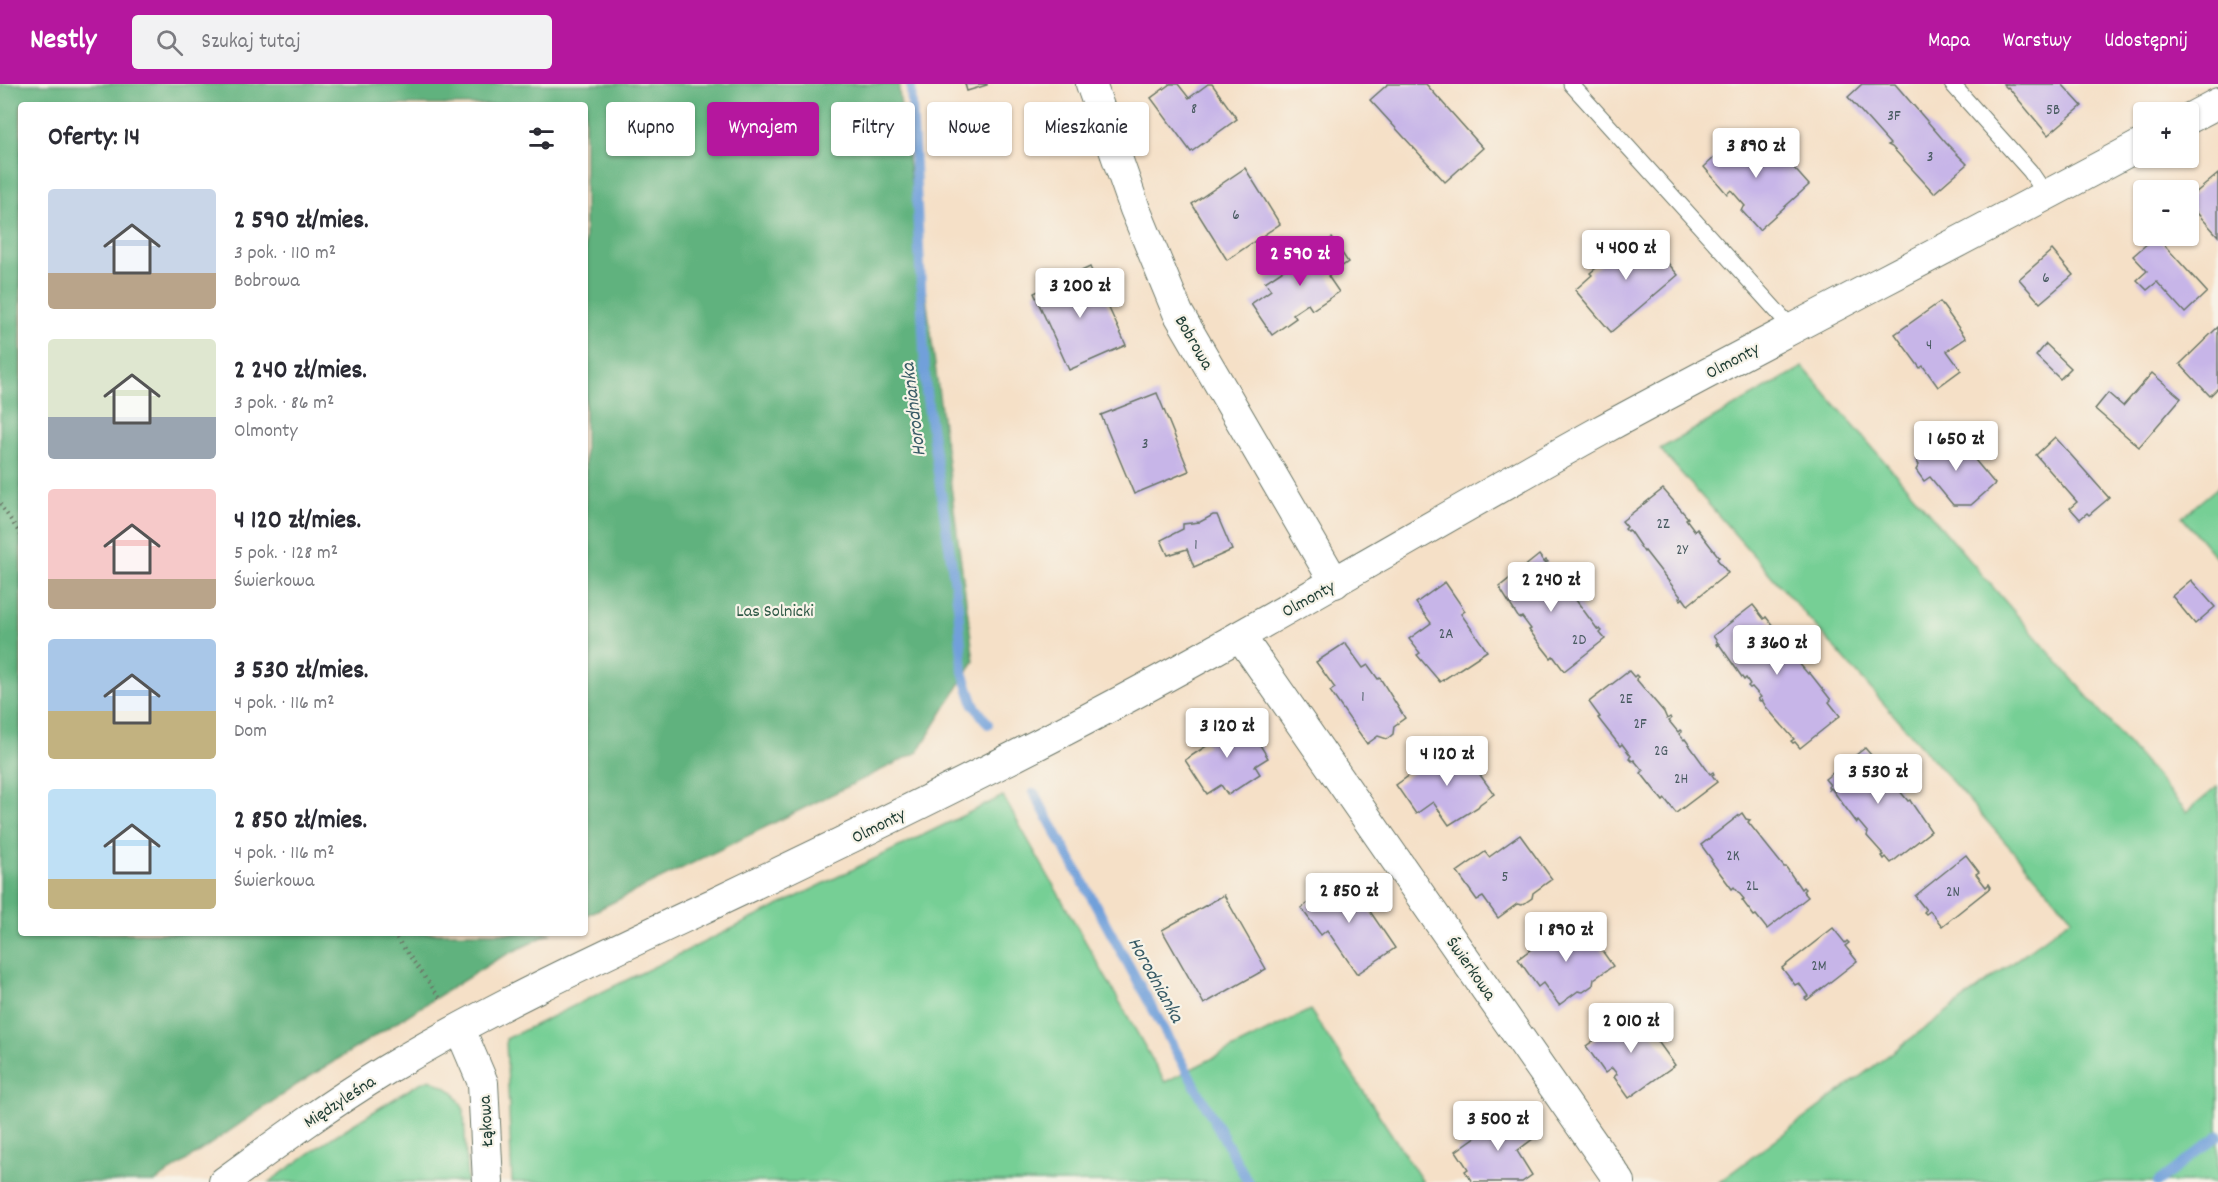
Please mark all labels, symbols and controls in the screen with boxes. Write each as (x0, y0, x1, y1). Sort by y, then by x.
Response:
search box (132, 15, 552, 69)
text: Nestly (30, 22, 96, 62)
icon: search (153, 26, 186, 59)
text: Szukaj tutaj (201, 27, 301, 58)
text: Mapa (1928, 27, 1970, 57)
text: Warstwy (2003, 27, 2071, 57)
text: Udostępnij (2104, 27, 2188, 57)
house number: 8 (1191, 99, 1197, 121)
house number: 5B (2046, 100, 2060, 122)
chip: Kupno (606, 102, 695, 156)
chip: Wynajem (707, 102, 819, 156)
chip: Filtry (831, 102, 915, 156)
chip: Nowe (927, 102, 1012, 156)
chip: Mieszkanie (1024, 102, 1149, 156)
map controls (2133, 102, 2199, 246)
button: + (2133, 102, 2199, 168)
house number: 3F (1887, 106, 1901, 128)
text: Oferty: 14 (48, 120, 140, 157)
icon: filters (525, 122, 558, 155)
pin: 3 890 zł (1694, 128, 1818, 179)
text: 3 890 zł (1727, 133, 1785, 161)
house number: 3 (1927, 147, 1933, 169)
button: − (2133, 180, 2199, 246)
text: 2 590 zł/mies. (234, 203, 369, 240)
house number: 6 (1232, 205, 1240, 227)
icon: home (96, 213, 168, 285)
pin: 4 400 zł (1564, 230, 1688, 281)
text: 4 400 zł (1596, 235, 1656, 263)
pin: 2 590 zł (1238, 236, 1362, 287)
text: 3 pok. · 110 m² (234, 240, 336, 268)
text: 2 590 zł (1270, 241, 1330, 269)
text: Bobrowa (234, 268, 300, 296)
pin: 3 200 zł (1018, 268, 1142, 319)
house number: 6 (2042, 268, 2050, 290)
text: 3 200 zł (1049, 273, 1111, 301)
street label: Bobrowa (1167, 311, 1219, 376)
house number: 4 (1926, 335, 1932, 357)
street label: Olmonty (1702, 337, 1765, 387)
text: 2 240 zł/mies. (234, 353, 367, 390)
water label: Horodnianka (895, 360, 935, 458)
icon: home (96, 363, 168, 435)
text: 3 pok. · 86 m² (234, 390, 334, 418)
text: Olmonty (234, 418, 298, 446)
pin: 1 650 zł (1894, 421, 2018, 472)
text: 1 650 zł (1928, 426, 1984, 454)
house number: 3 (1142, 434, 1148, 456)
text: 4 120 zł/mies. (234, 503, 361, 540)
icon: home (96, 513, 168, 585)
house number: 2Z (1656, 514, 1670, 536)
house number: 1 (1194, 535, 1198, 557)
text: 5 pok. · 128 m² (234, 540, 338, 568)
house number: 2Y (1676, 540, 1689, 562)
pin: 2 240 zł (1489, 562, 1613, 613)
text: 2 240 zł (1522, 567, 1580, 595)
text: Świerkowa (234, 568, 314, 596)
street label: Olmonty (1278, 575, 1341, 625)
park label: Las Solnicki (736, 600, 814, 625)
house number: 2A (1439, 624, 1453, 646)
pin: 3 360 zł (1715, 625, 1839, 676)
house number: 2D (1572, 630, 1586, 652)
text: 3 360 zł (1747, 630, 1807, 658)
text: 3 530 zł/mies. (234, 653, 368, 690)
icon: home (96, 663, 168, 735)
house number: 1 (1361, 687, 1365, 709)
house number: 2E (1619, 689, 1633, 711)
text: 4 pok. · 116 m² (234, 690, 334, 718)
pin: 3 120 zł (1165, 708, 1289, 759)
text: 3 120 zł (1200, 713, 1254, 741)
house number: 2F (1633, 714, 1647, 736)
text: Dom (234, 718, 267, 746)
pin: 4 120 zł (1385, 736, 1509, 787)
text: 4 120 zł (1420, 741, 1474, 769)
house number: 2G (1654, 741, 1668, 763)
pin: 3 530 zł (1816, 754, 1940, 805)
text: 3 530 zł (1848, 759, 1908, 787)
house number: 2H (1674, 769, 1688, 791)
text: 2 850 zł/mies. (234, 803, 367, 840)
street label: Olmonty (848, 803, 911, 851)
icon: home (96, 813, 168, 885)
text: 4 pok. · 116 m² (234, 840, 334, 868)
house number: 2K (1726, 846, 1740, 868)
house number: 5 (1502, 867, 1509, 889)
text: Świerkowa (234, 868, 314, 896)
pin: 2 850 zł (1287, 873, 1411, 924)
house number: 2L (1746, 876, 1758, 898)
text: 2 850 zł (1320, 878, 1378, 906)
house number: 2N (1946, 882, 1960, 904)
pin: 1 890 zł (1504, 912, 1628, 963)
text: 1 890 zł (1539, 917, 1593, 945)
water label: Horodnianka (1119, 933, 1190, 1030)
street label: Świerkowa (1439, 933, 1501, 1007)
house number: 2M (1811, 956, 1827, 978)
pin: 2 010 zł (1569, 1003, 1693, 1054)
text: 2 010 zł (1603, 1008, 1659, 1036)
street label: Międzyleśna (300, 1070, 382, 1136)
street label: Łąkowa (474, 1094, 501, 1148)
pin: 3 500 zł (1436, 1101, 1560, 1152)
text: 3 500 zł (1467, 1106, 1529, 1134)

